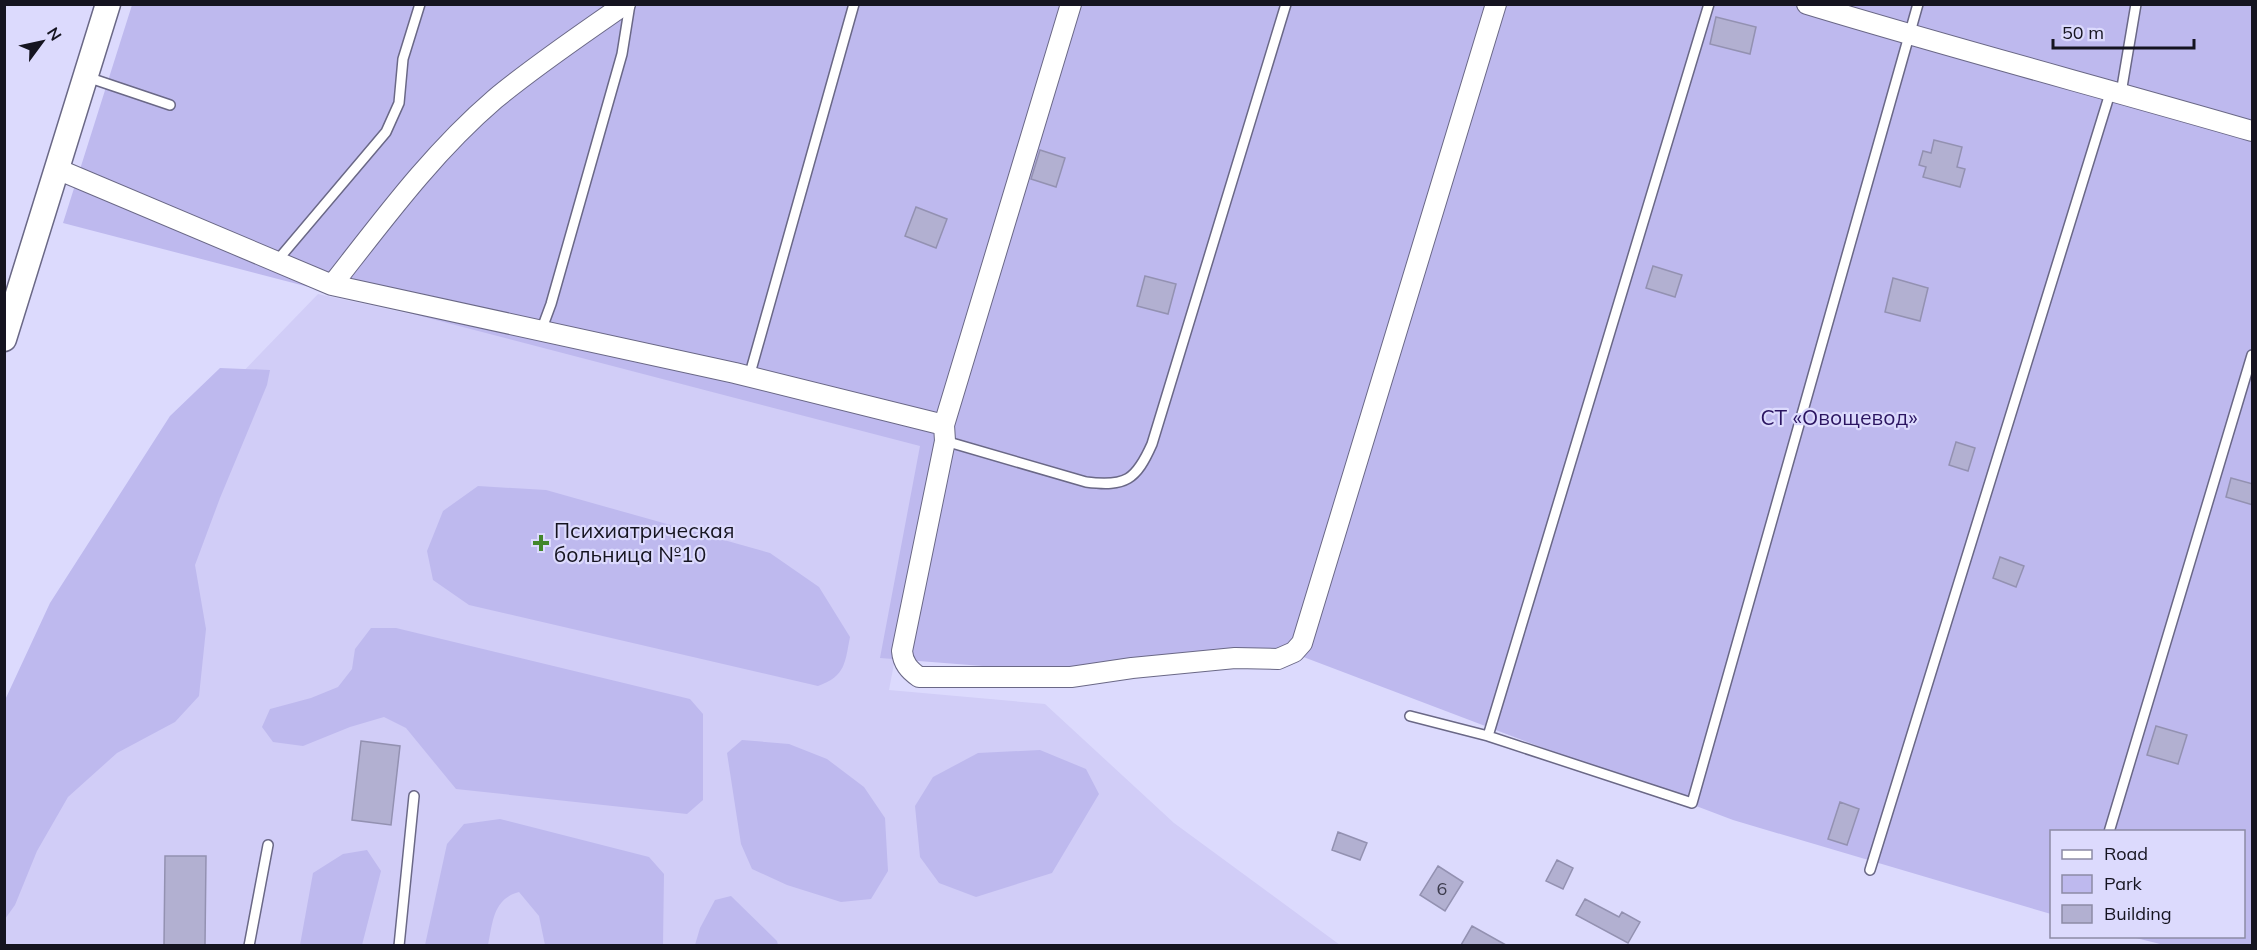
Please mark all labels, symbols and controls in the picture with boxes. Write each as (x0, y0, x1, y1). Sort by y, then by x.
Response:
north arrow (12, 12, 72, 72)
scale bar (2053, 12, 2194, 50)
text: 50 m (2062, 21, 2104, 44)
text: N (43, 23, 66, 44)
park label: СТ «Овощевод» (1760, 404, 1918, 430)
place label: Психиатрическая больница №10 (554, 517, 734, 567)
marker: Психиатрическая больница №10 (532, 534, 550, 552)
legend (2050, 830, 2245, 938)
text: Road (2104, 842, 2148, 865)
text: Park (2104, 872, 2143, 895)
house number: 6 (1437, 877, 1447, 900)
text: Building (2104, 902, 2172, 925)

